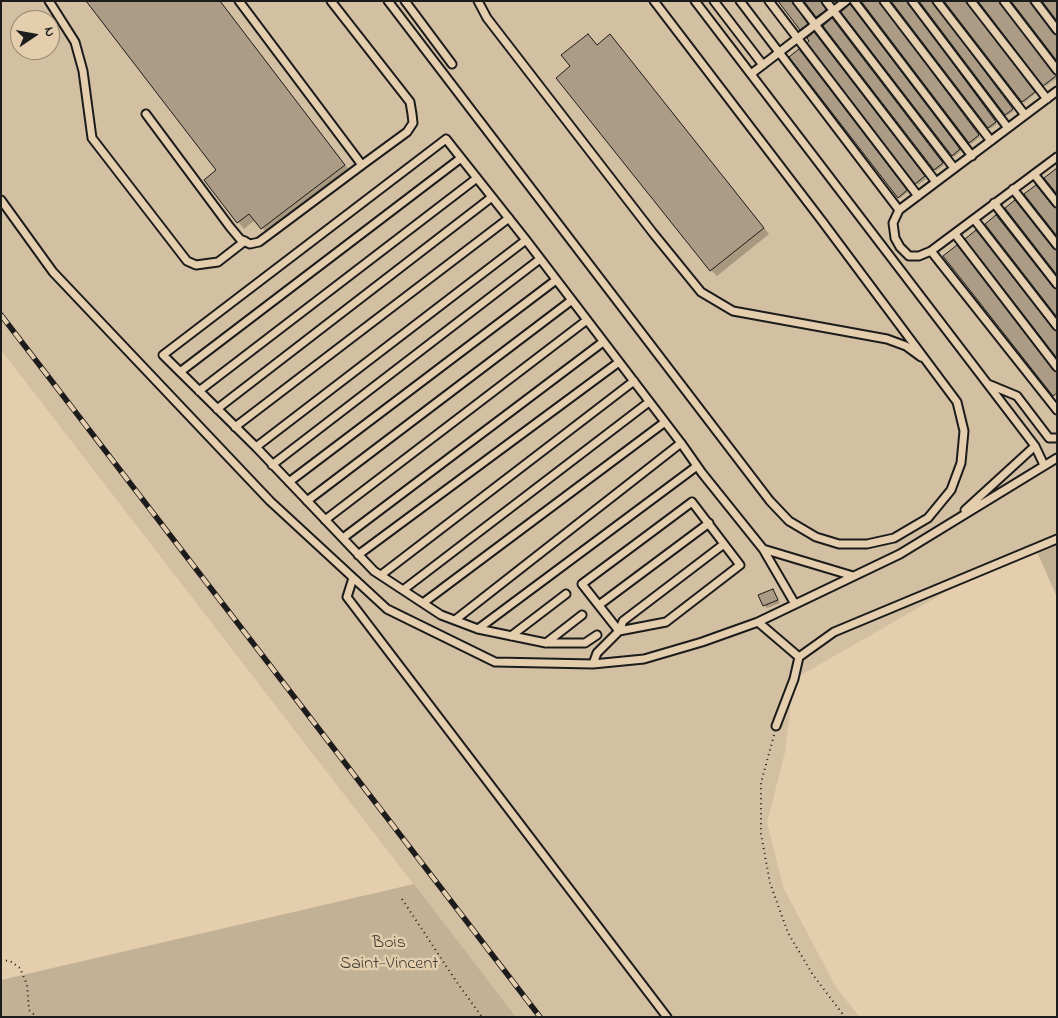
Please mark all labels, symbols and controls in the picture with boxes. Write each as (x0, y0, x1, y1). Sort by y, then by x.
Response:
north arrow (10, 10, 60, 60)
text: N (38, 25, 60, 39)
park label: Bois Saint-Vincent (340, 933, 438, 976)

